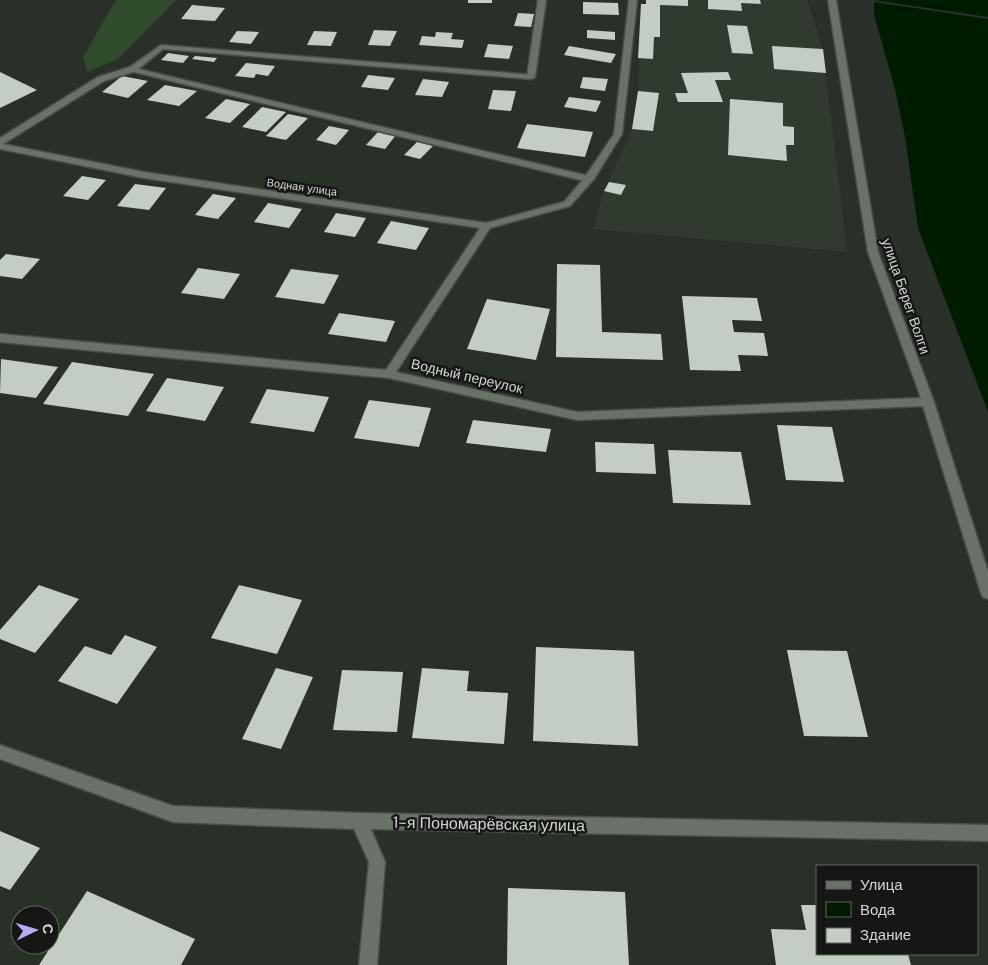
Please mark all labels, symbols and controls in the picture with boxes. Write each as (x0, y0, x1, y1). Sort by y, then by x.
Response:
street label: Водная улица (266, 175, 339, 199)
street label: улица Берег Волги (878, 236, 934, 356)
street label: Водный переулок (409, 354, 525, 398)
street label: 1-я Пономарёвская улица (393, 812, 585, 836)
legend (816, 865, 978, 955)
text: Улица (860, 875, 903, 895)
text: Вода (860, 900, 896, 920)
north arrow (10, 905, 60, 955)
text: С (39, 923, 57, 935)
text: Здание (860, 925, 911, 945)

